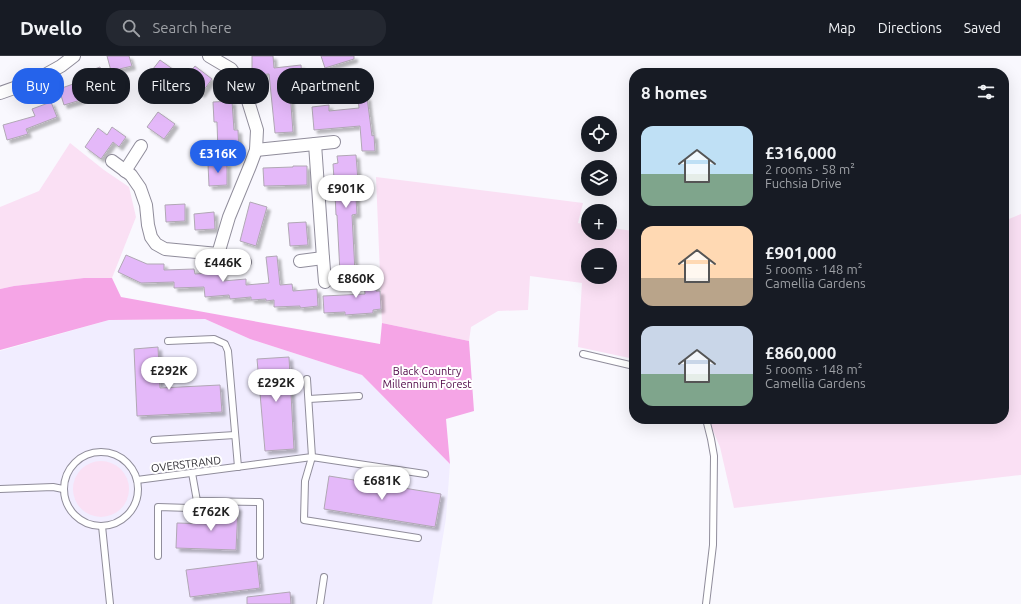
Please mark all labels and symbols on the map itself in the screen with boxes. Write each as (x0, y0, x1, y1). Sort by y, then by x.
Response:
pin: £316K (190, 140, 246, 174)
pin: £901K (318, 175, 374, 209)
pin: £446K (195, 249, 251, 283)
pin: £860K (328, 265, 384, 299)
pin: £292K (141, 357, 197, 391)
park label: Black Country Millennium Forest (382, 365, 472, 390)
pin: £292K (248, 369, 304, 403)
street label: OVERSTRAND (150, 454, 222, 474)
pin: £681K (354, 467, 410, 501)
pin: £762K (183, 498, 239, 532)

